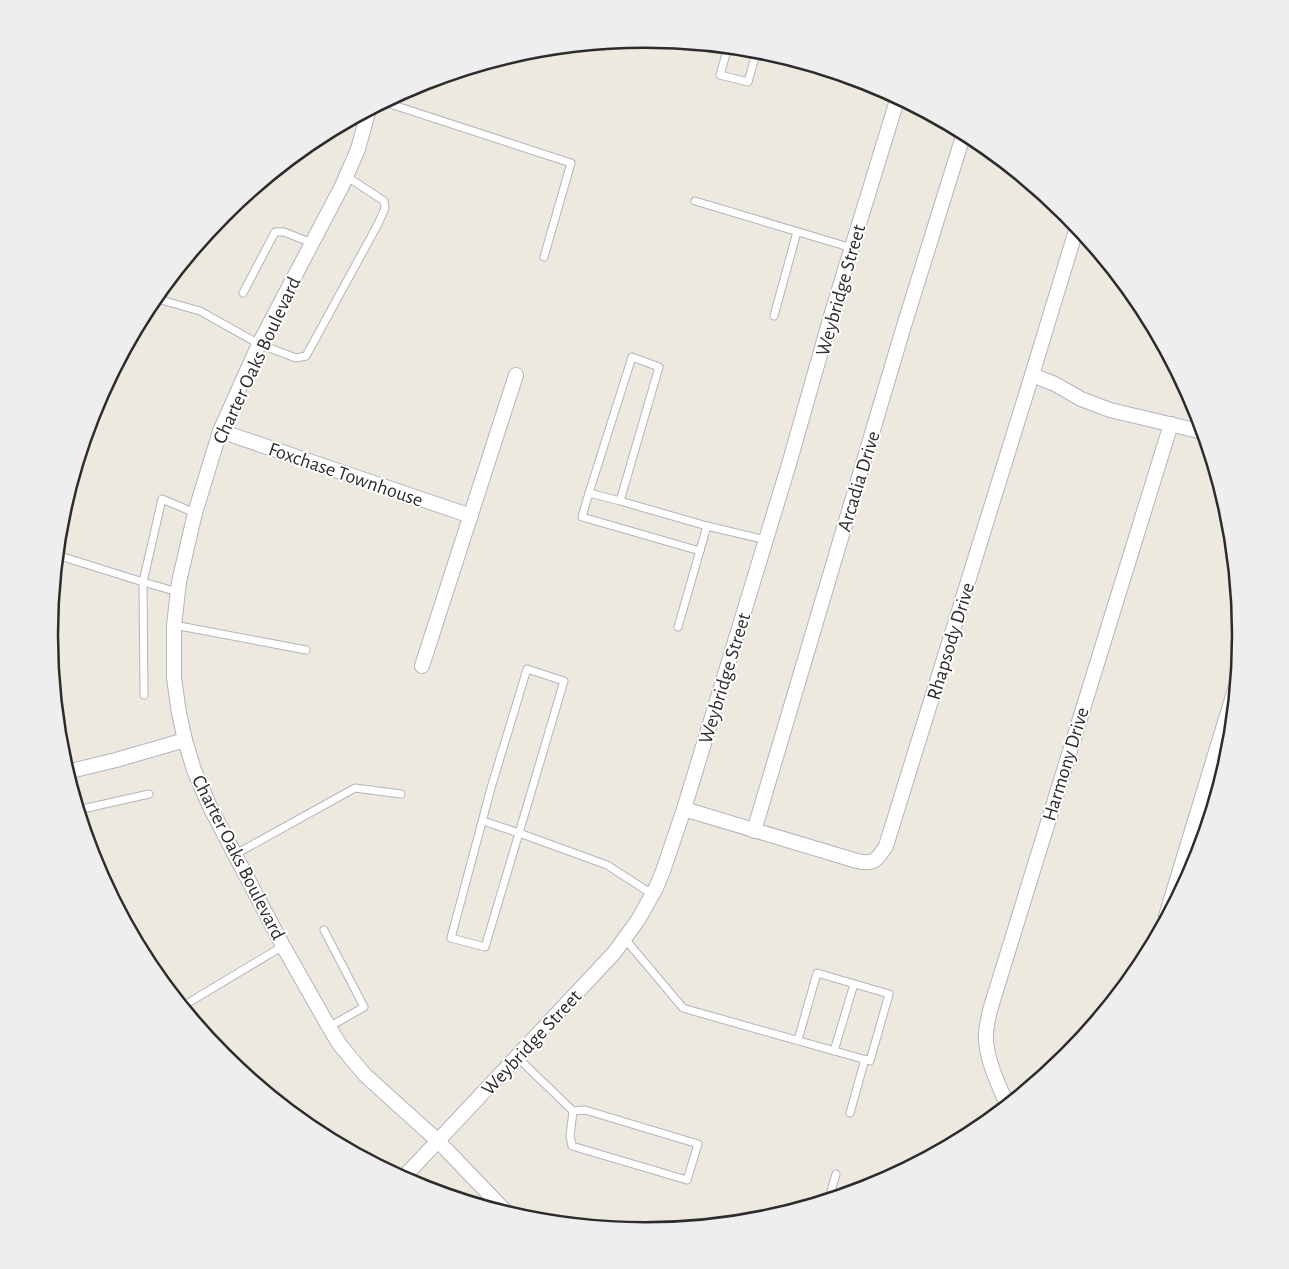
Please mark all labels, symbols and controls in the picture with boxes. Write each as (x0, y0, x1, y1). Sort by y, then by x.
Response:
street label: Weybridge Street (813, 222, 869, 358)
street label: Charter Oaks Boulevard (209, 274, 304, 447)
street label: Arcadia Drive (834, 429, 884, 534)
street label: Foxchase Townhouse (266, 439, 426, 511)
street label: Rhapsody Drive (924, 580, 978, 702)
street label: Weybridge Street (696, 610, 755, 746)
street label: Harmony Drive (1039, 705, 1093, 824)
street label: Charter Oaks Boulevard (188, 772, 288, 943)
street label: Weybridge Street (478, 986, 586, 1099)

